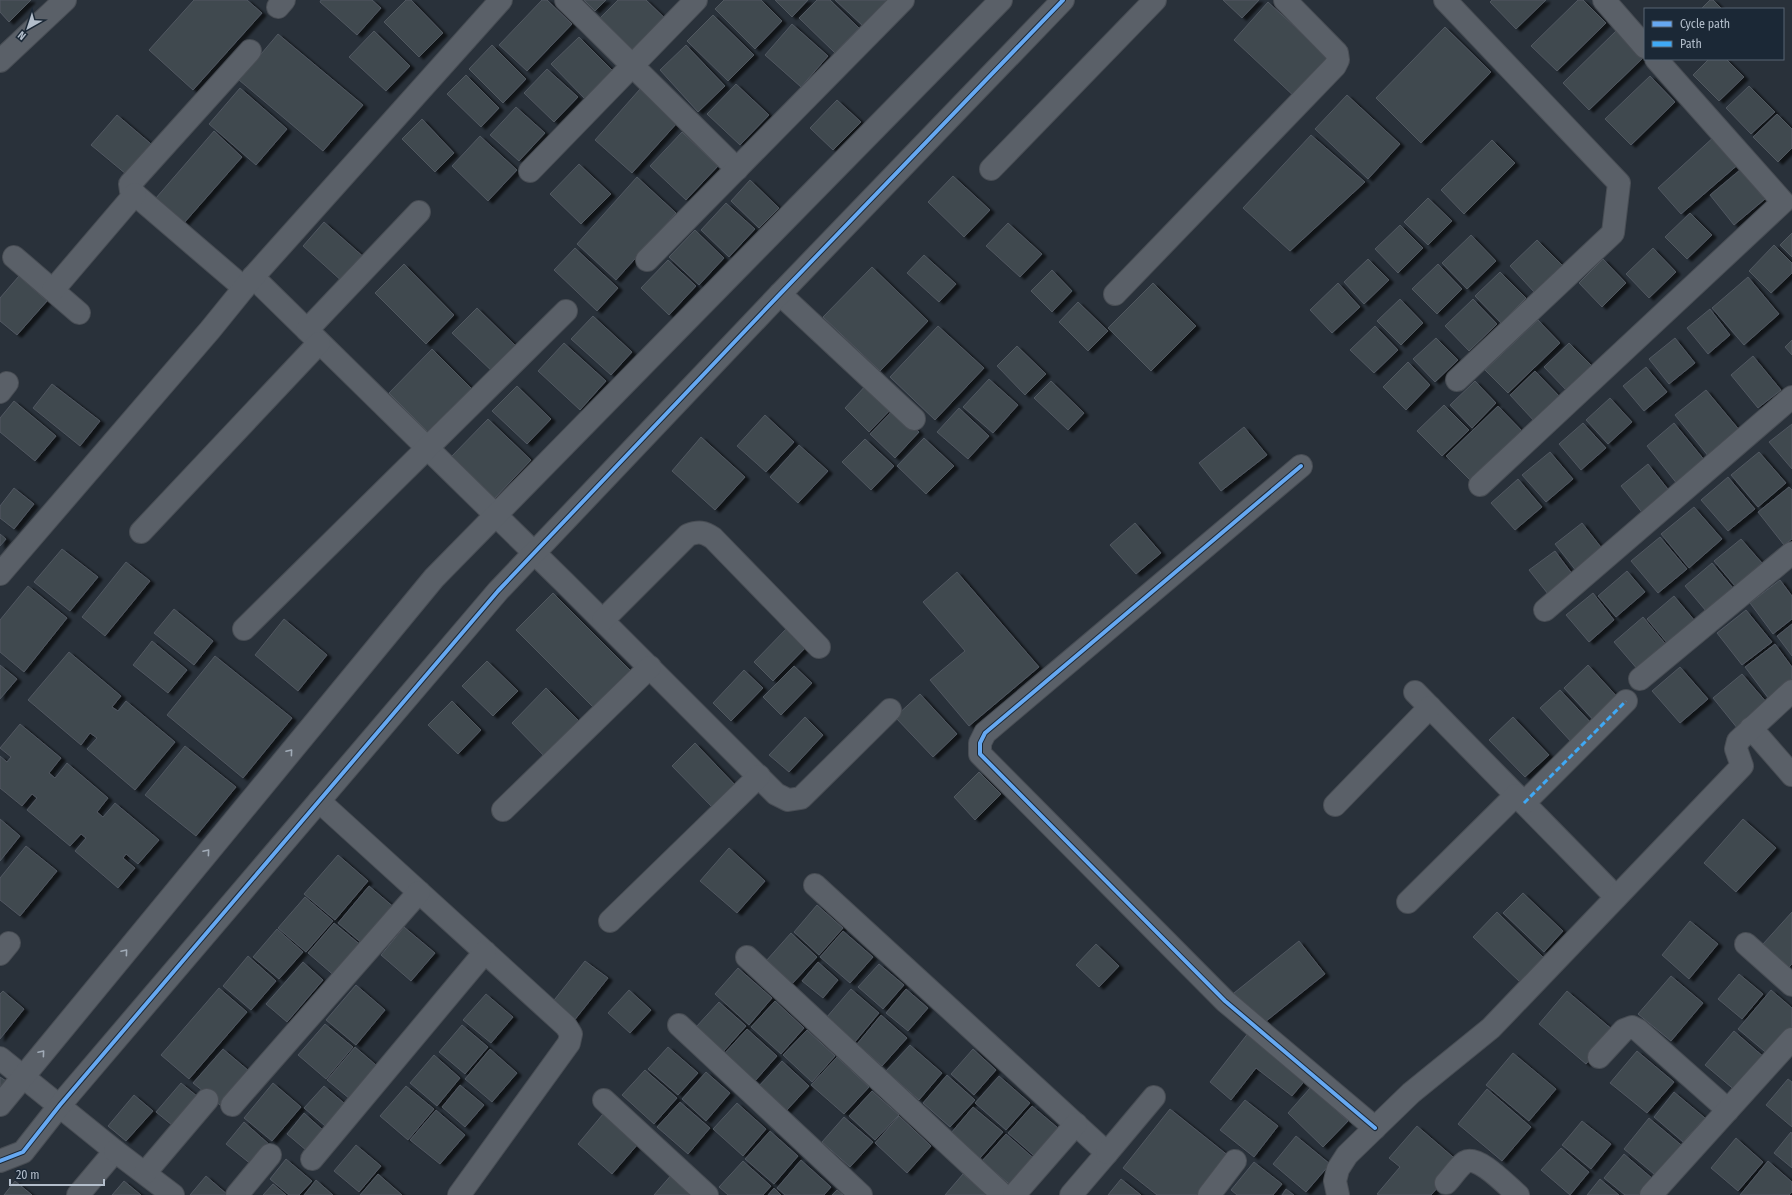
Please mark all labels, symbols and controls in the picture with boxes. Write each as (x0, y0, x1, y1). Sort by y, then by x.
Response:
north arrow (8, 8, 48, 48)
legend (1644, 8, 1784, 60)
text: Cycle path (1680, 17, 1730, 31)
text: N (15, 28, 29, 43)
text: Path (1680, 37, 1702, 51)
one-way arrow (285, 749, 292, 757)
one-way arrow (203, 850, 210, 857)
one-way arrow (120, 950, 127, 957)
one-way arrow (37, 1050, 44, 1057)
scale bar (10, 1161, 104, 1187)
text: 20 m (16, 1168, 40, 1182)

